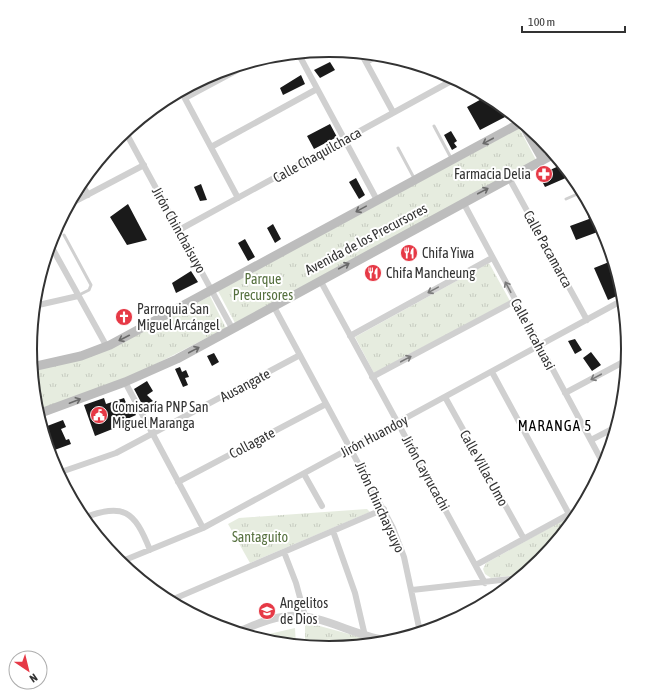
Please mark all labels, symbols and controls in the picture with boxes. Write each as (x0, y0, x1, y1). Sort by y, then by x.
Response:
scale bar (522, 8, 625, 34)
text: 100 m (528, 15, 555, 29)
street label: Calle Chaquilchaca (270, 124, 364, 186)
one-way arrow (482, 137, 494, 145)
pharmacy icon: Farmacia Delia (534, 164, 554, 184)
place label: Farmacia Delia (454, 166, 531, 182)
street label: Jirón Chinchaisuyo (149, 184, 209, 276)
one-way arrow (477, 187, 489, 195)
street label: Avenida de los Precursores (302, 200, 430, 278)
one-way arrow (355, 205, 367, 213)
street label: Calle Pacamarca (520, 208, 576, 290)
restaurant icon: Chifa Yiwa (399, 243, 419, 263)
place label: Chifa Yiwa (422, 245, 474, 261)
one-way arrow (338, 262, 350, 270)
restaurant icon: Chifa Mancheung (363, 263, 383, 283)
place label: Chifa Mancheung (386, 265, 475, 281)
park label: Parque Precursores (233, 271, 293, 303)
one-way arrow (503, 281, 511, 293)
one-way arrow (428, 287, 440, 295)
street label: Calle Incahuasi (507, 296, 559, 372)
place label: Parroquia San Miguel Arcángel (137, 301, 220, 333)
church icon: Parroquia San Miguel Arcángel (114, 307, 134, 327)
one-way arrow (118, 335, 130, 342)
one-way arrow (188, 345, 200, 353)
one-way arrow (400, 354, 412, 362)
street label: Ausangate (217, 365, 273, 405)
one-way arrow (590, 373, 602, 381)
one-way arrow (68, 397, 80, 405)
place label: Comisaría PNP San Miguel Maranga (112, 399, 209, 431)
public building icon: Comisaría PNP San Miguel Maranga (89, 405, 109, 425)
street label: Jirón Huandoy (337, 411, 411, 460)
district label: MARANGA 5 (518, 417, 592, 434)
street label: Collagate (226, 424, 278, 462)
street label: Calle Villac Umo (457, 427, 511, 509)
street label: Jirón Cayrucachi (399, 433, 453, 513)
street label: Jirón Chinchaysuyo (352, 459, 408, 555)
park label: Santaguito (232, 529, 288, 545)
place label: Angelitos de Dios (280, 595, 328, 627)
school or university icon: Angelitos de Dios (257, 601, 277, 621)
north arrow (8, 650, 48, 690)
text: N (28, 671, 40, 685)

